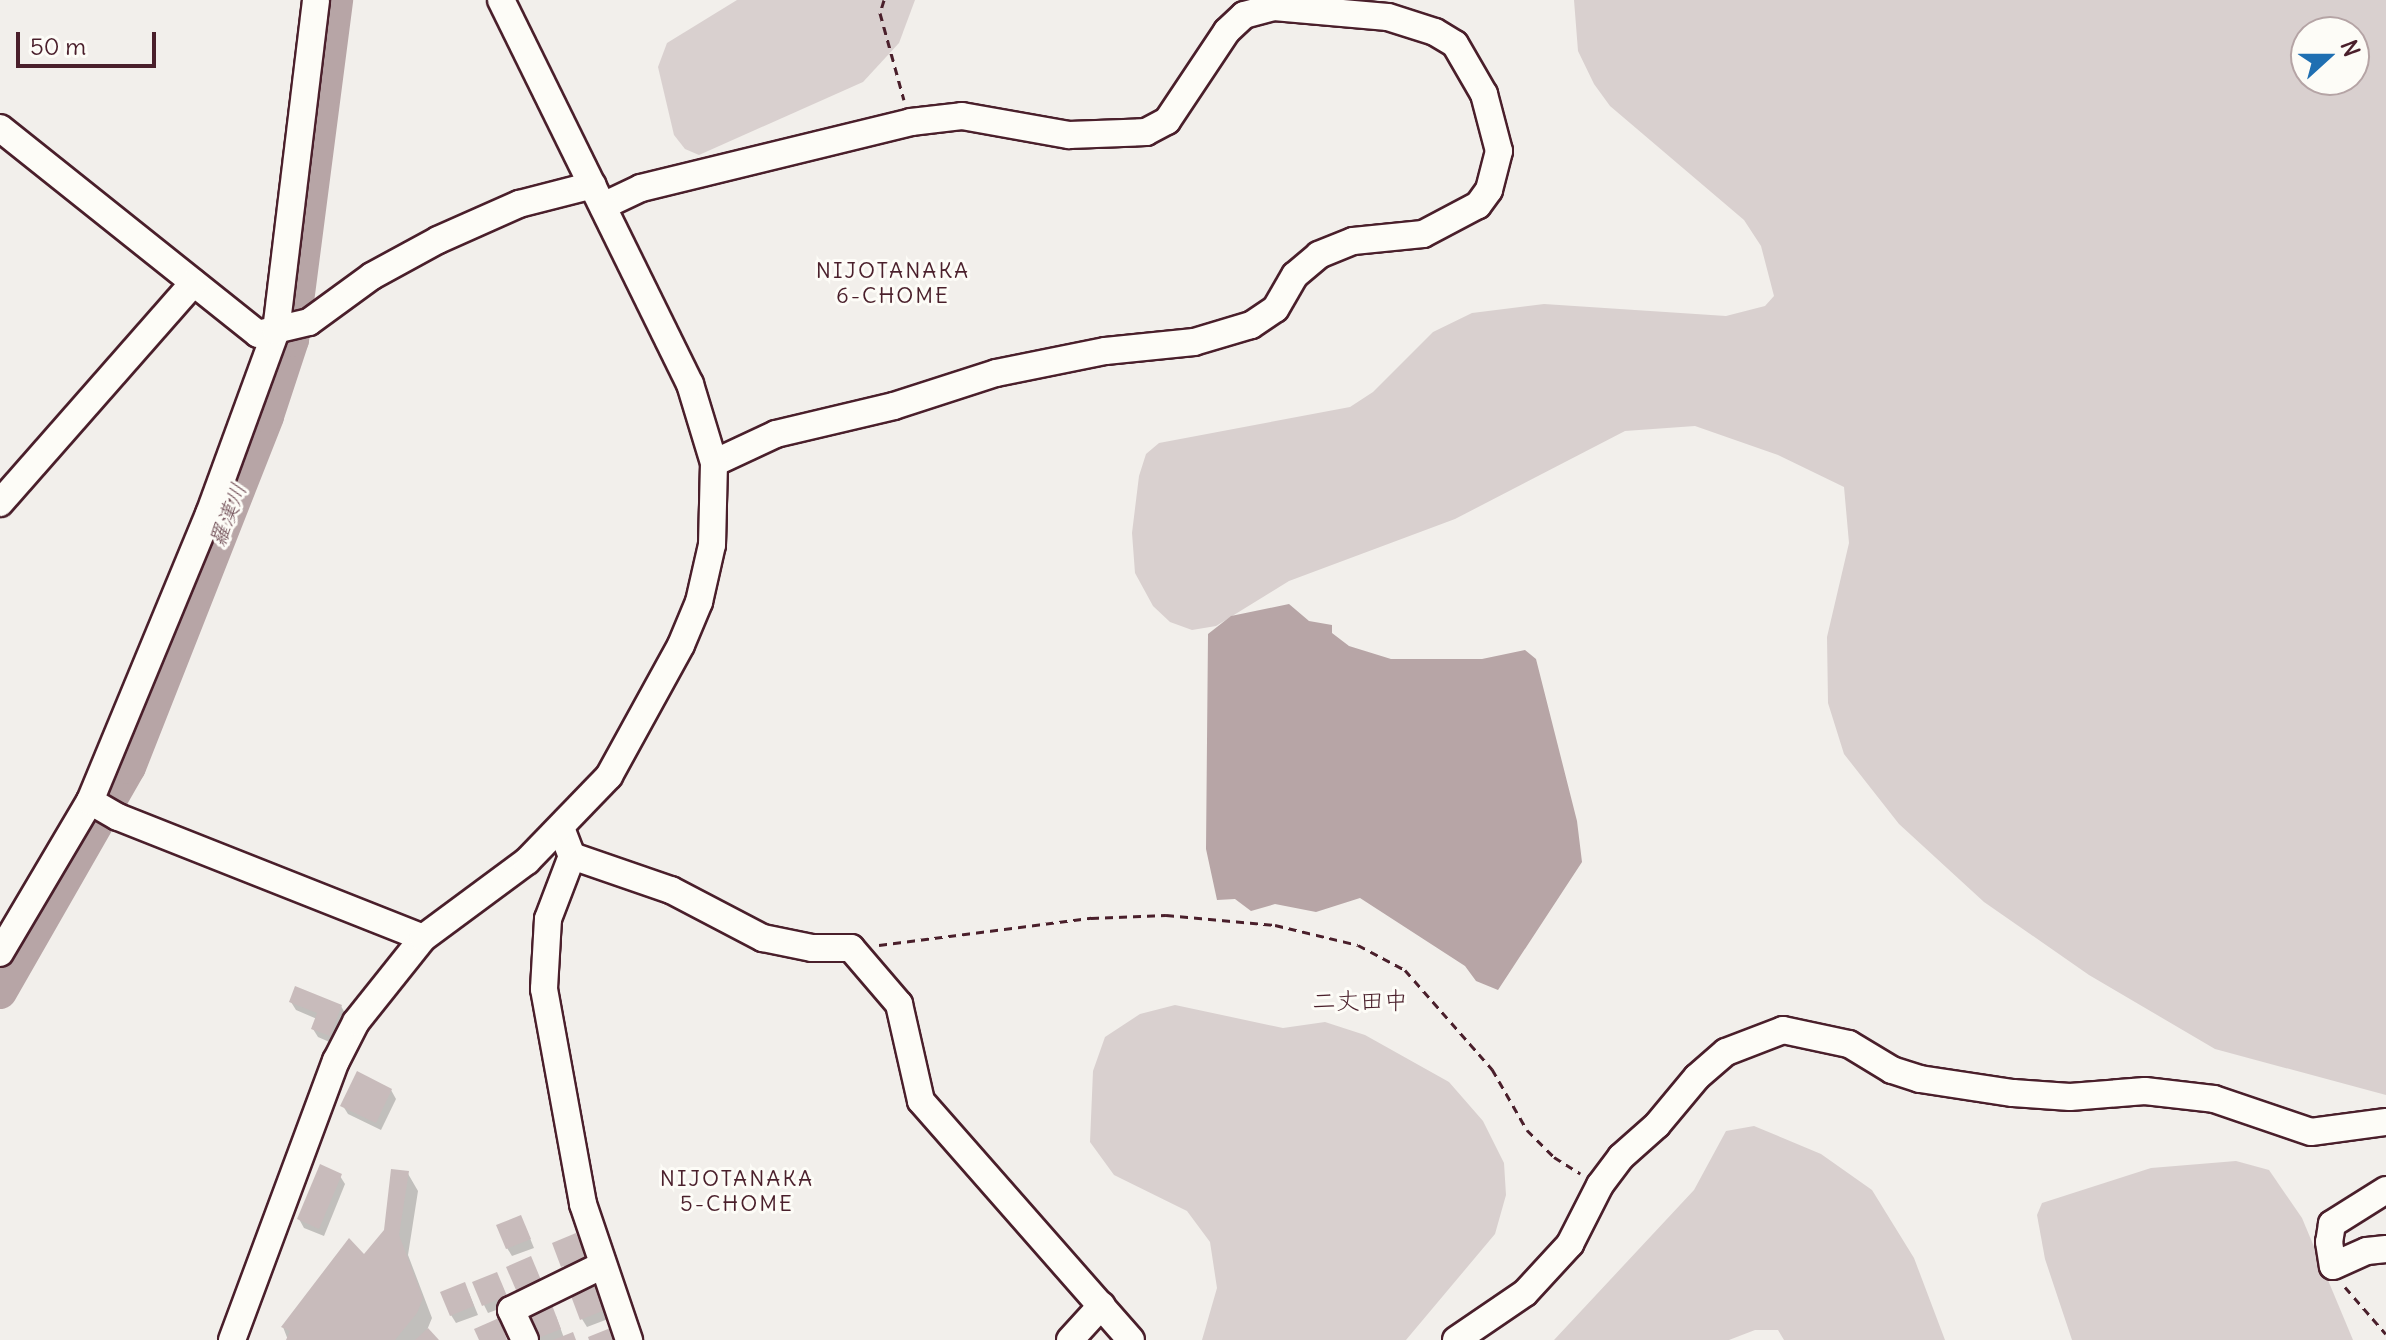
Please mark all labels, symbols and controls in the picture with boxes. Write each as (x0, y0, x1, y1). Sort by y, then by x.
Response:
scale bar (20, 16, 160, 66)
north arrow (2290, 16, 2370, 96)
text: 50 m (30, 31, 86, 61)
text: N (2335, 36, 2366, 60)
district label: NIJOTANAKA 6-CHOME (816, 257, 970, 308)
water label: 羅漢川 (204, 479, 252, 551)
district label: 二丈田中 (1312, 987, 1408, 1015)
district label: NIJOTANAKA 5-CHOME (660, 1165, 814, 1216)

